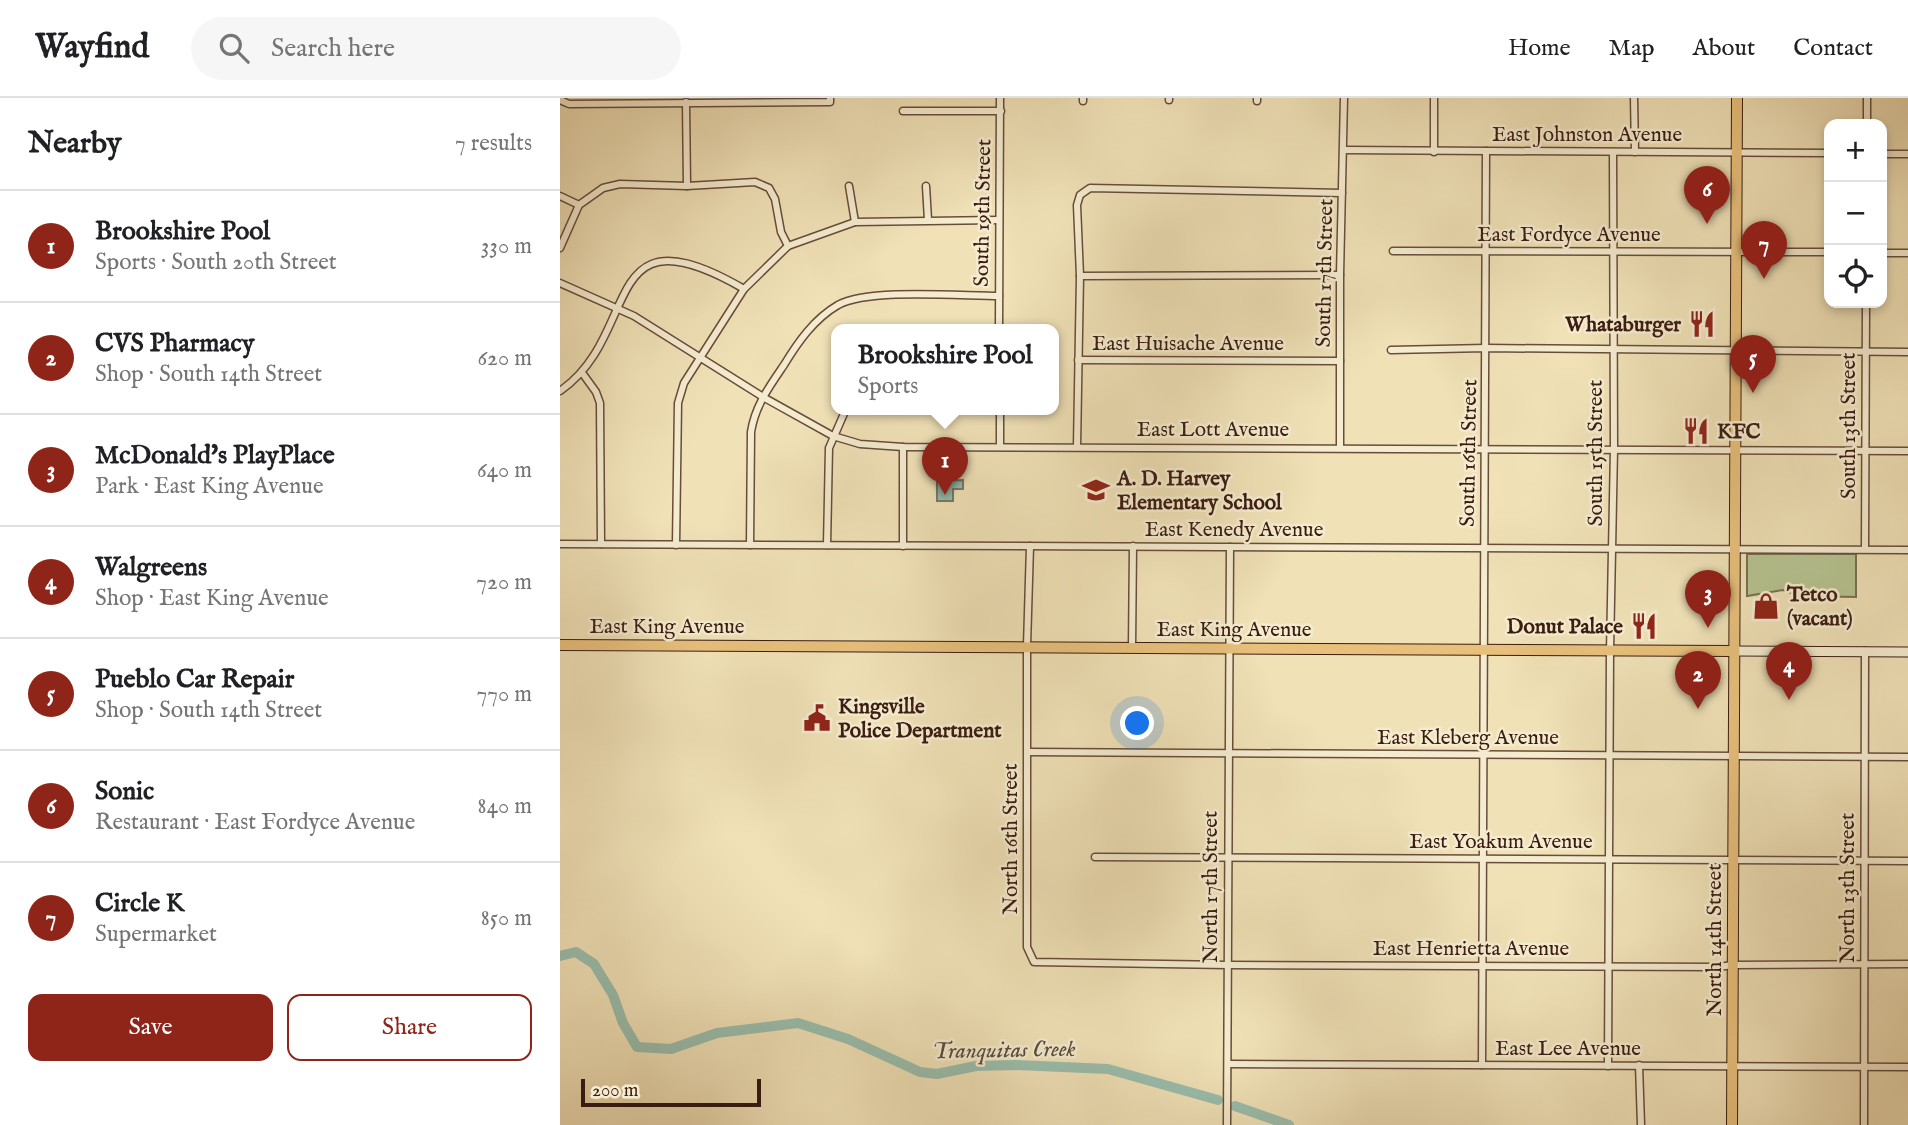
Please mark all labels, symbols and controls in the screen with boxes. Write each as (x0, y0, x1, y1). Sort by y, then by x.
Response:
search box (191, 17, 681, 80)
text: Wayfind (35, 27, 149, 69)
icon: search (215, 29, 253, 67)
text: Search here (271, 32, 395, 65)
text: Home (1508, 33, 1571, 64)
text: Map (1609, 33, 1655, 64)
text: About (1693, 33, 1755, 64)
text: Contact (1793, 33, 1873, 64)
map controls (1824, 119, 1887, 308)
button: + (1824, 119, 1887, 182)
street label: East Johnston Avenue (1492, 122, 1682, 149)
text: Nearby (28, 125, 121, 163)
text: 7 results (455, 129, 532, 158)
street label: South 19th Street (969, 139, 998, 287)
pin: 6 (1684, 166, 1730, 224)
button: − (1824, 182, 1887, 245)
street label: South 17th Street (1311, 198, 1340, 348)
text: Brookshire Pool (95, 215, 270, 248)
pin: 7 (1741, 221, 1787, 279)
street label: East Fordyce Avenue (1477, 222, 1661, 249)
text: 1 (47, 232, 55, 261)
text: 330 m (481, 232, 532, 261)
button: locate (1824, 245, 1887, 308)
text: Sports · South 20th Street (95, 248, 337, 277)
restaurant icon: Whataburger (1687, 309, 1717, 339)
place label: Whataburger (1564, 312, 1681, 339)
popup (831, 324, 1059, 415)
text: CVS Pharmacy (95, 327, 255, 360)
street label: East Huisache Avenue (1092, 331, 1284, 358)
pin: 5 (1730, 335, 1776, 393)
text: Brookshire Pool (857, 339, 1033, 372)
text: 2 (46, 344, 56, 373)
text: 620 m (477, 344, 532, 373)
street label: South 13th Street (1836, 353, 1863, 499)
text: Shop · South 14th Street (95, 360, 322, 389)
text: Sports (857, 372, 918, 401)
street label: South 16th Street (1455, 379, 1484, 527)
street label: South 15th Street (1583, 380, 1610, 526)
restaurant icon: KFC (1681, 416, 1711, 446)
street label: East Lott Avenue (1137, 417, 1290, 444)
place label: KFC (1717, 419, 1761, 446)
pin: 1 (922, 437, 968, 495)
text: McDonald's PlayPlace (95, 439, 335, 472)
text: 3 (47, 456, 55, 485)
text: 640 m (477, 456, 532, 485)
place label: A. D. Harvey Elementary School (1116, 466, 1283, 517)
text: Park · East King Avenue (95, 472, 324, 501)
school or university icon: A. D. Harvey Elementary School (1081, 475, 1111, 505)
street label: East Kenedy Avenue (1145, 517, 1324, 544)
text: Walgreens (95, 551, 207, 584)
text: 4 (45, 568, 57, 597)
text: 720 m (476, 568, 532, 597)
pin: 3 (1685, 570, 1731, 628)
place label: Tetco (vacant) (1786, 582, 1853, 633)
text: Shop · East King Avenue (95, 584, 329, 613)
shop icon: Tetco (vacant) (1751, 591, 1781, 621)
restaurant icon: Donut Palace (1629, 611, 1659, 641)
street label: East King Avenue (590, 614, 745, 641)
place label: Donut Palace (1507, 614, 1623, 641)
street label: East King Avenue (1157, 617, 1312, 644)
pin: 4 (1766, 642, 1812, 700)
pin: 2 (1675, 651, 1721, 709)
text: Pueblo Car Repair (95, 663, 294, 696)
text: 5 (47, 680, 55, 709)
text: 770 m (476, 680, 532, 709)
place label: Kingsville Police Department (838, 694, 1002, 745)
text: Shop · South 14th Street (95, 696, 322, 725)
public building icon: Kingsville Police Department (802, 703, 832, 733)
your location (1120, 706, 1154, 740)
street label: East Kleberg Avenue (1377, 725, 1559, 752)
street label: North 16th Street (998, 763, 1025, 915)
text: Sonic (95, 775, 154, 808)
text: 6 (46, 792, 56, 821)
text: 840 m (478, 792, 532, 821)
text: Restaurant · East Fordyce Avenue (95, 808, 415, 837)
street label: North 17th Street (1198, 811, 1225, 963)
street label: North 13th Street (1835, 813, 1862, 963)
street label: East Yoakum Avenue (1409, 829, 1593, 856)
street label: North 14th Street (1702, 864, 1729, 1016)
text: Circle K (95, 887, 185, 920)
text: 7 (46, 904, 56, 933)
text: 850 m (481, 904, 532, 933)
text: Supermarket (95, 920, 217, 949)
street label: East Henrietta Avenue (1373, 936, 1570, 963)
button: Save (28, 994, 273, 1061)
button: Share (287, 994, 532, 1061)
water label: Tranquitas Creek (932, 1035, 1076, 1066)
street label: East Lee Avenue (1495, 1036, 1641, 1063)
scale bar (581, 1076, 761, 1108)
text: 200 m (592, 1079, 638, 1103)

